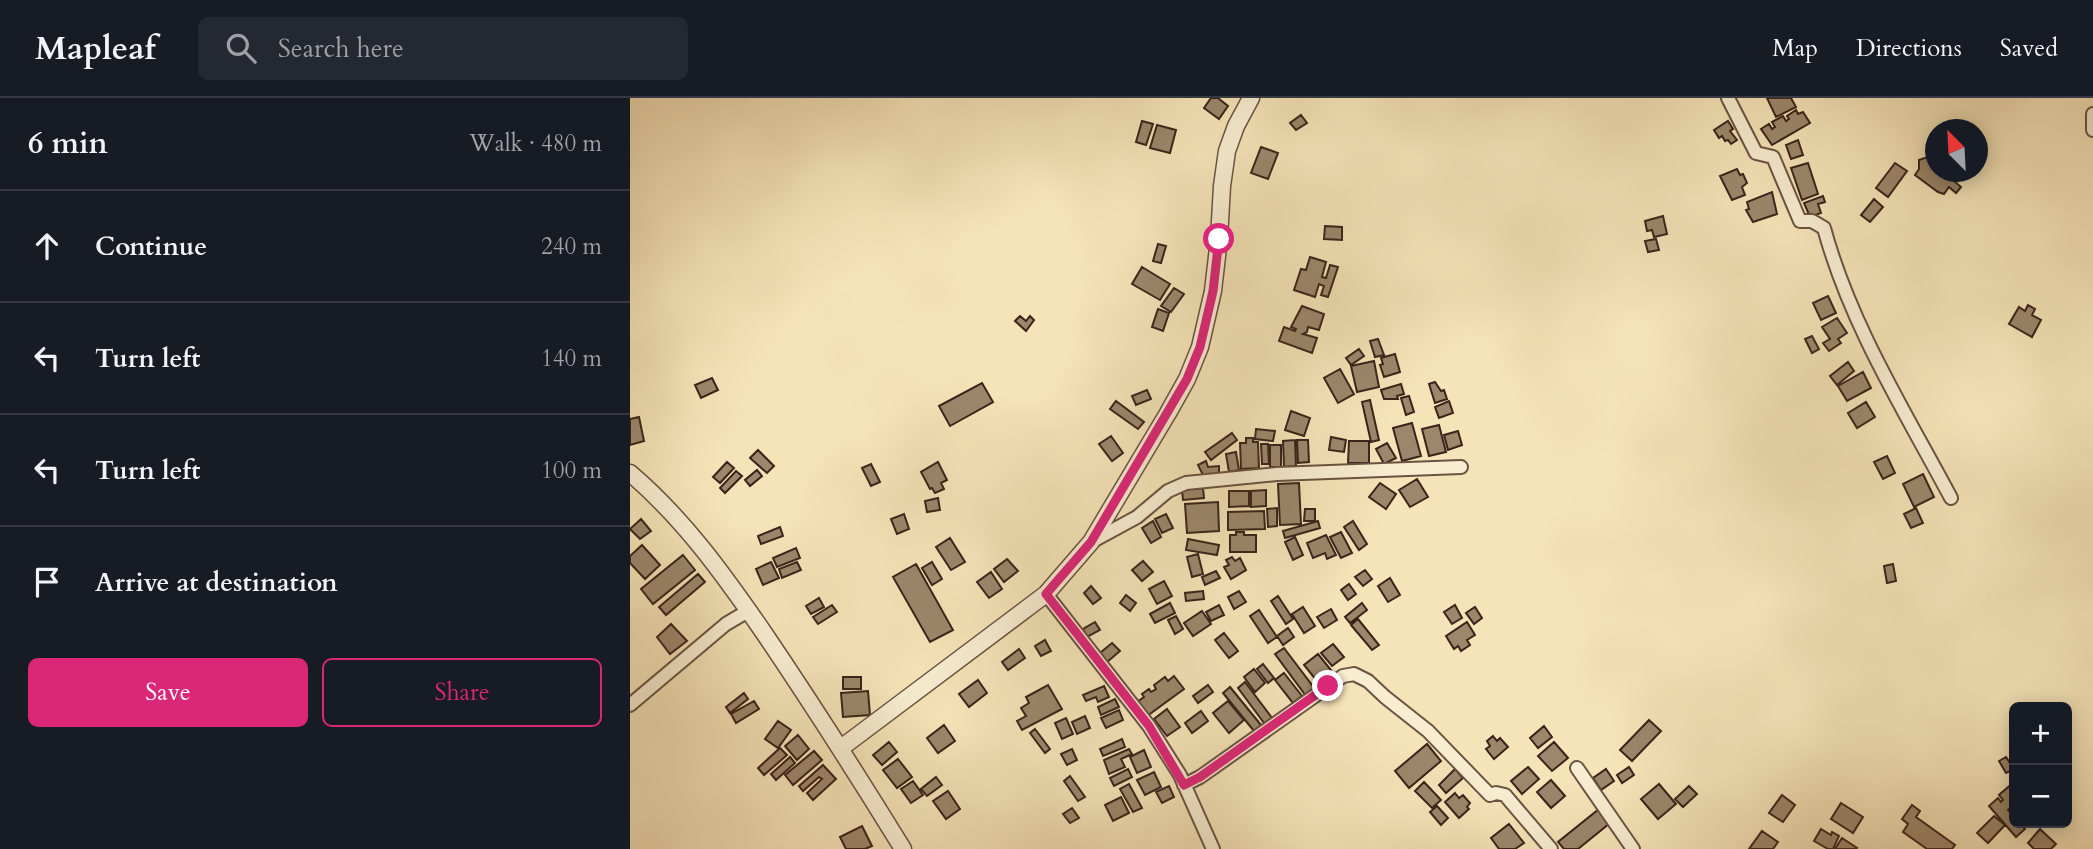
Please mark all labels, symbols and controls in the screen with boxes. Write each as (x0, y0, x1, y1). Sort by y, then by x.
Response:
search box (198, 17, 688, 80)
text: Mapleaf (35, 26, 156, 71)
icon: search (222, 29, 260, 67)
text: Search here (278, 31, 404, 66)
text: Map (1772, 32, 1818, 65)
text: Directions (1856, 32, 1962, 65)
text: Saved (2000, 32, 2058, 65)
north arrow (1925, 119, 1988, 182)
text: 6 min (28, 123, 108, 164)
text: Walk · 480 m (469, 128, 602, 159)
route start (1203, 223, 1234, 254)
icon: ahead (28, 227, 66, 265)
text: Continue (95, 229, 207, 264)
text: 240 m (541, 231, 602, 262)
icon: left (28, 339, 66, 377)
text: Turn left (95, 341, 200, 376)
text: 140 m (541, 343, 602, 374)
icon: left (28, 451, 66, 489)
text: Turn left (95, 453, 200, 488)
text: 100 m (541, 455, 602, 486)
icon: arrive (28, 563, 66, 601)
text: Arrive at destination (95, 565, 338, 600)
button: Save (28, 658, 308, 727)
button: Share (322, 658, 602, 727)
route end (1312, 670, 1343, 701)
map controls (2009, 702, 2072, 828)
button: + (2009, 702, 2072, 765)
button: − (2009, 765, 2072, 828)

